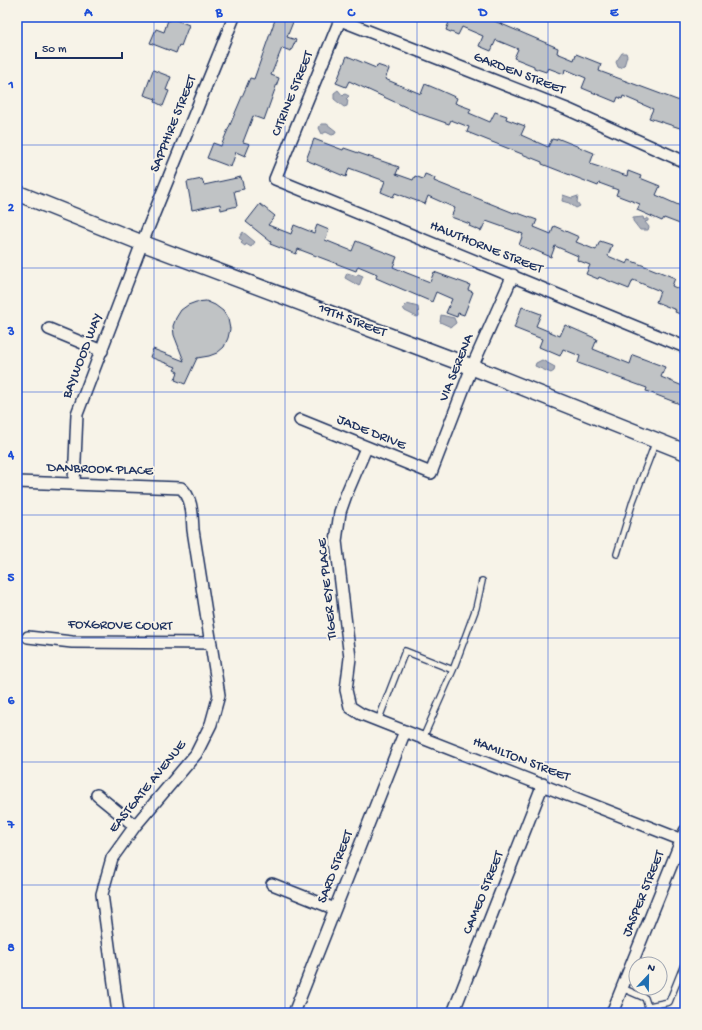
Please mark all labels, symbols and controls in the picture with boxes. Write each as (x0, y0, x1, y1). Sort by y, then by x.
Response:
text: A (83, 6, 93, 21)
text: B (215, 6, 224, 21)
text: C (346, 6, 356, 21)
text: D (478, 6, 488, 21)
text: E (610, 6, 619, 21)
scale bar (36, 34, 122, 60)
text: 50 m (42, 43, 67, 57)
street label: CITRINE STREET (268, 48, 318, 139)
street label: GARDEN STREET (471, 49, 568, 99)
street label: SAPPHIRE STREET (147, 73, 201, 175)
text: 1 (7, 78, 14, 93)
text: 2 (8, 201, 15, 216)
street label: HAWTHORNE STREET (427, 218, 546, 279)
street label: 19TH STREET (315, 300, 389, 342)
street label: BAYWOOD WAY (59, 311, 107, 402)
text: 3 (7, 325, 15, 340)
street label: VIA SERENA (435, 331, 479, 405)
street label: JADE DRIVE (334, 411, 409, 455)
text: 4 (7, 448, 15, 463)
street label: DANBROOK PLACE (46, 460, 155, 480)
street label: TIGER EYE PLACE (314, 536, 342, 641)
text: 5 (8, 571, 15, 586)
street label: FOXGROVE COURT (67, 617, 173, 635)
text: 6 (8, 694, 15, 709)
street label: HAMILTON STREET (470, 734, 573, 787)
street label: EASTGATE AVENUE (105, 736, 191, 837)
text: 7 (7, 818, 16, 833)
street label: SARD STREET (314, 828, 358, 906)
street label: CAMEO STREET (460, 848, 509, 937)
street label: JASPER STREET (619, 848, 669, 940)
text: 8 (7, 941, 15, 956)
north arrow (628, 956, 668, 996)
text: N (645, 962, 657, 975)

